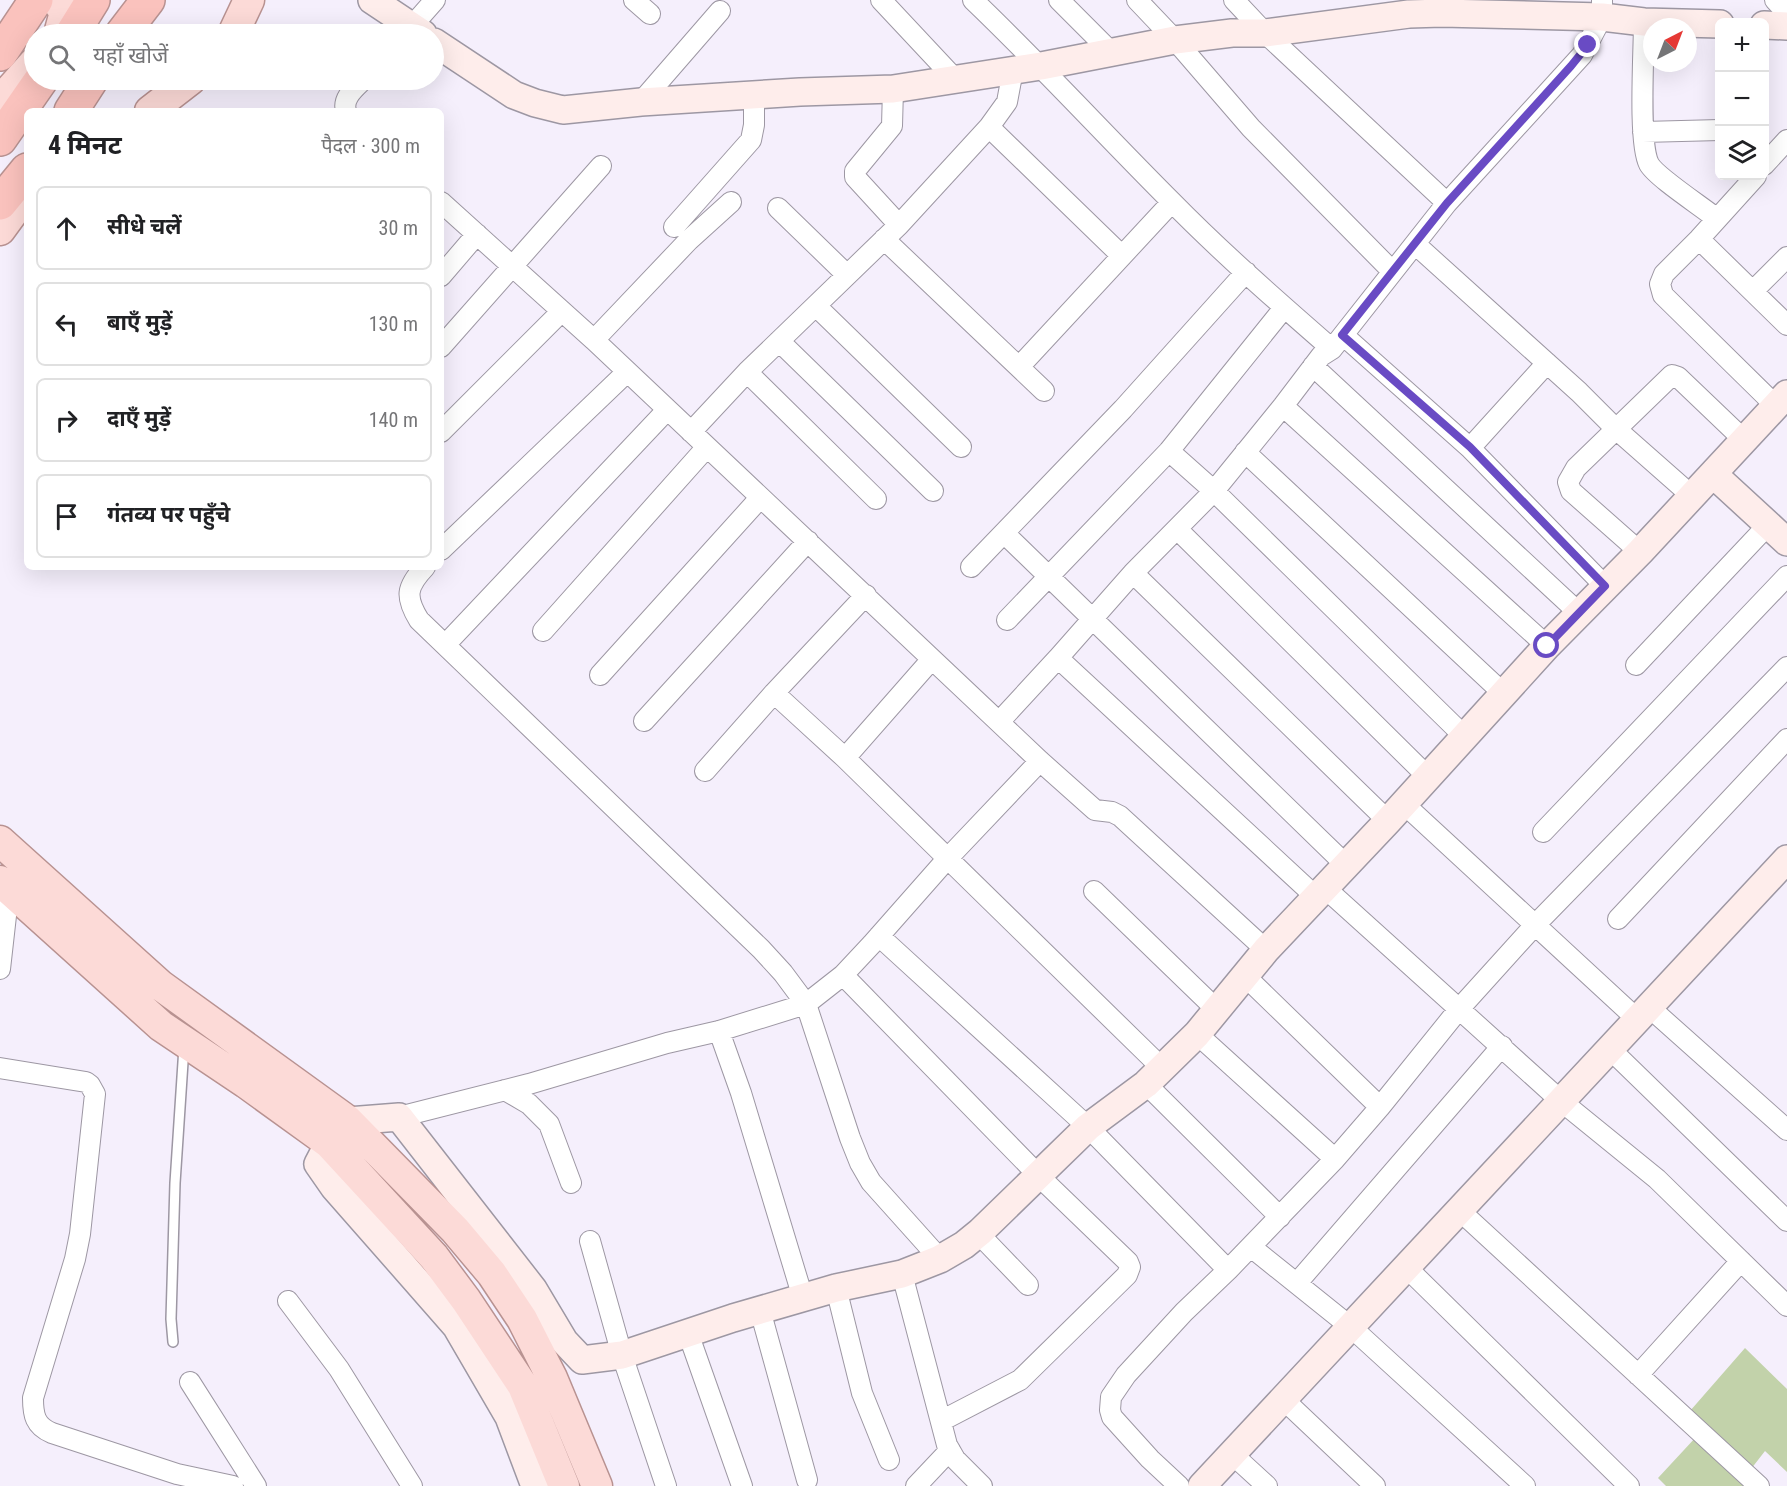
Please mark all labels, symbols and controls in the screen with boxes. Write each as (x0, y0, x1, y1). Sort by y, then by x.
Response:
north arrow (1643, 18, 1697, 72)
map controls (1715, 18, 1769, 180)
button: + (1715, 18, 1769, 72)
search box (24, 24, 444, 90)
route end (1574, 31, 1600, 57)
icon: search (45, 41, 78, 74)
text: यहाँ खोजें (93, 43, 168, 68)
button: − (1715, 72, 1769, 126)
button: layers (1715, 126, 1769, 180)
text: 4 मिनट (48, 130, 122, 160)
text: पैदल · 300 m (321, 134, 420, 158)
icon: ahead (50, 212, 83, 245)
text: सीधे चलें (107, 214, 181, 239)
text: 30 m (379, 216, 418, 240)
icon: left (50, 308, 83, 341)
text: बाएँ मुड़ें (107, 310, 172, 335)
text: 130 m (369, 312, 418, 336)
icon: right (50, 404, 83, 437)
text: दाएँ मुड़ें (107, 406, 171, 431)
text: 140 m (369, 408, 418, 432)
icon: arrive (50, 500, 83, 533)
text: गंतव्य पर पहुँचे (107, 502, 230, 527)
route start (1533, 632, 1559, 658)

